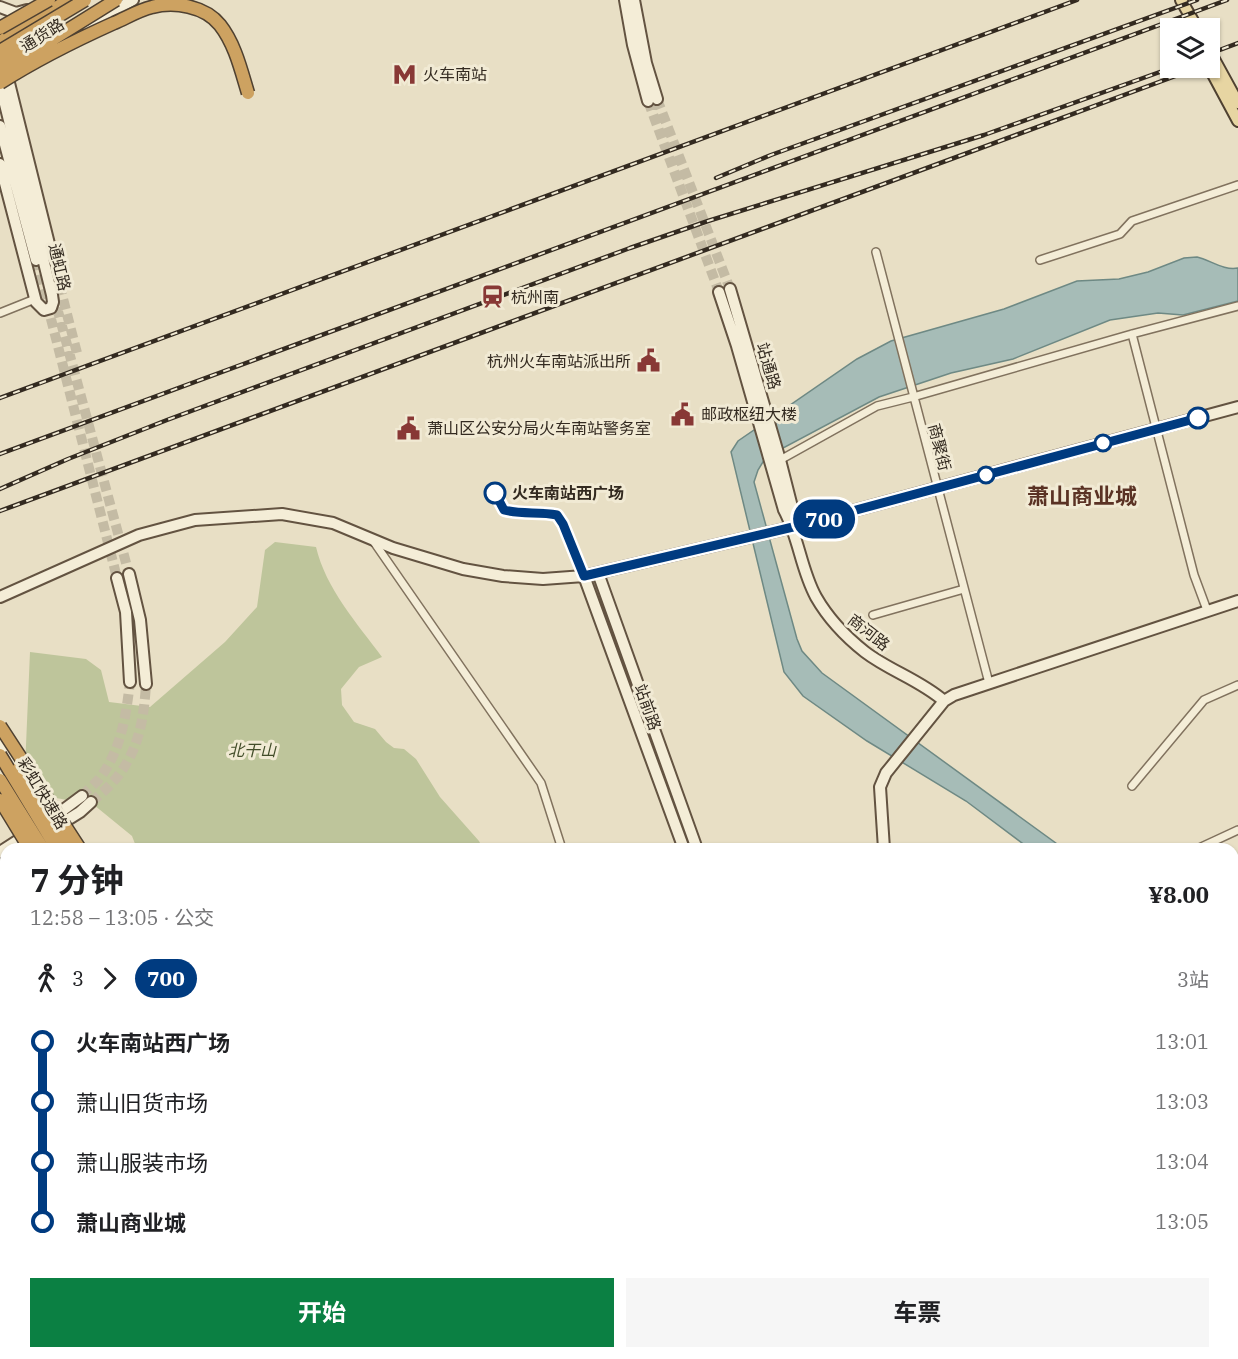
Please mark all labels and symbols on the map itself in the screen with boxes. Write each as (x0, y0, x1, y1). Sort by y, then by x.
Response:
street label: 通货路 (16, 14, 68, 56)
metro station icon: 火车南站 (392, 61, 418, 87)
place label: 火车南站 (423, 64, 487, 84)
street label: 通虹路 (45, 241, 75, 293)
station icon: 杭州南 (480, 284, 506, 310)
place label: 杭州南 (511, 287, 559, 307)
street label: 站通路 (753, 340, 785, 392)
public building icon: 杭州火车南站派出所 (636, 348, 662, 374)
place label: 杭州火车南站派出所 (487, 351, 631, 371)
public building icon: 邮政枢纽大楼 (670, 401, 696, 427)
place label: 邮政枢纽大楼 (701, 404, 797, 424)
unlabelled marker (1187, 407, 1209, 429)
public building icon: 萧山区公安分局火车南站警务室 (396, 415, 422, 441)
place label: 萧山区公安分局火车南站警务室 (427, 418, 651, 438)
street label: 商聚街 (924, 421, 956, 473)
unlabelled marker (1094, 434, 1112, 452)
unlabelled marker (977, 466, 995, 484)
district label: 萧山商业城 (1027, 481, 1137, 510)
marker: 火车南站西广场 (484, 482, 506, 504)
place label: 火车南站西广场 (512, 483, 624, 503)
line badge: 700 (790, 500, 858, 538)
street label: 商河路 (844, 609, 894, 655)
street label: 站前路 (630, 681, 666, 733)
park label: 北干山 (228, 740, 277, 760)
street label: 彩虹快速路 (14, 754, 72, 832)

